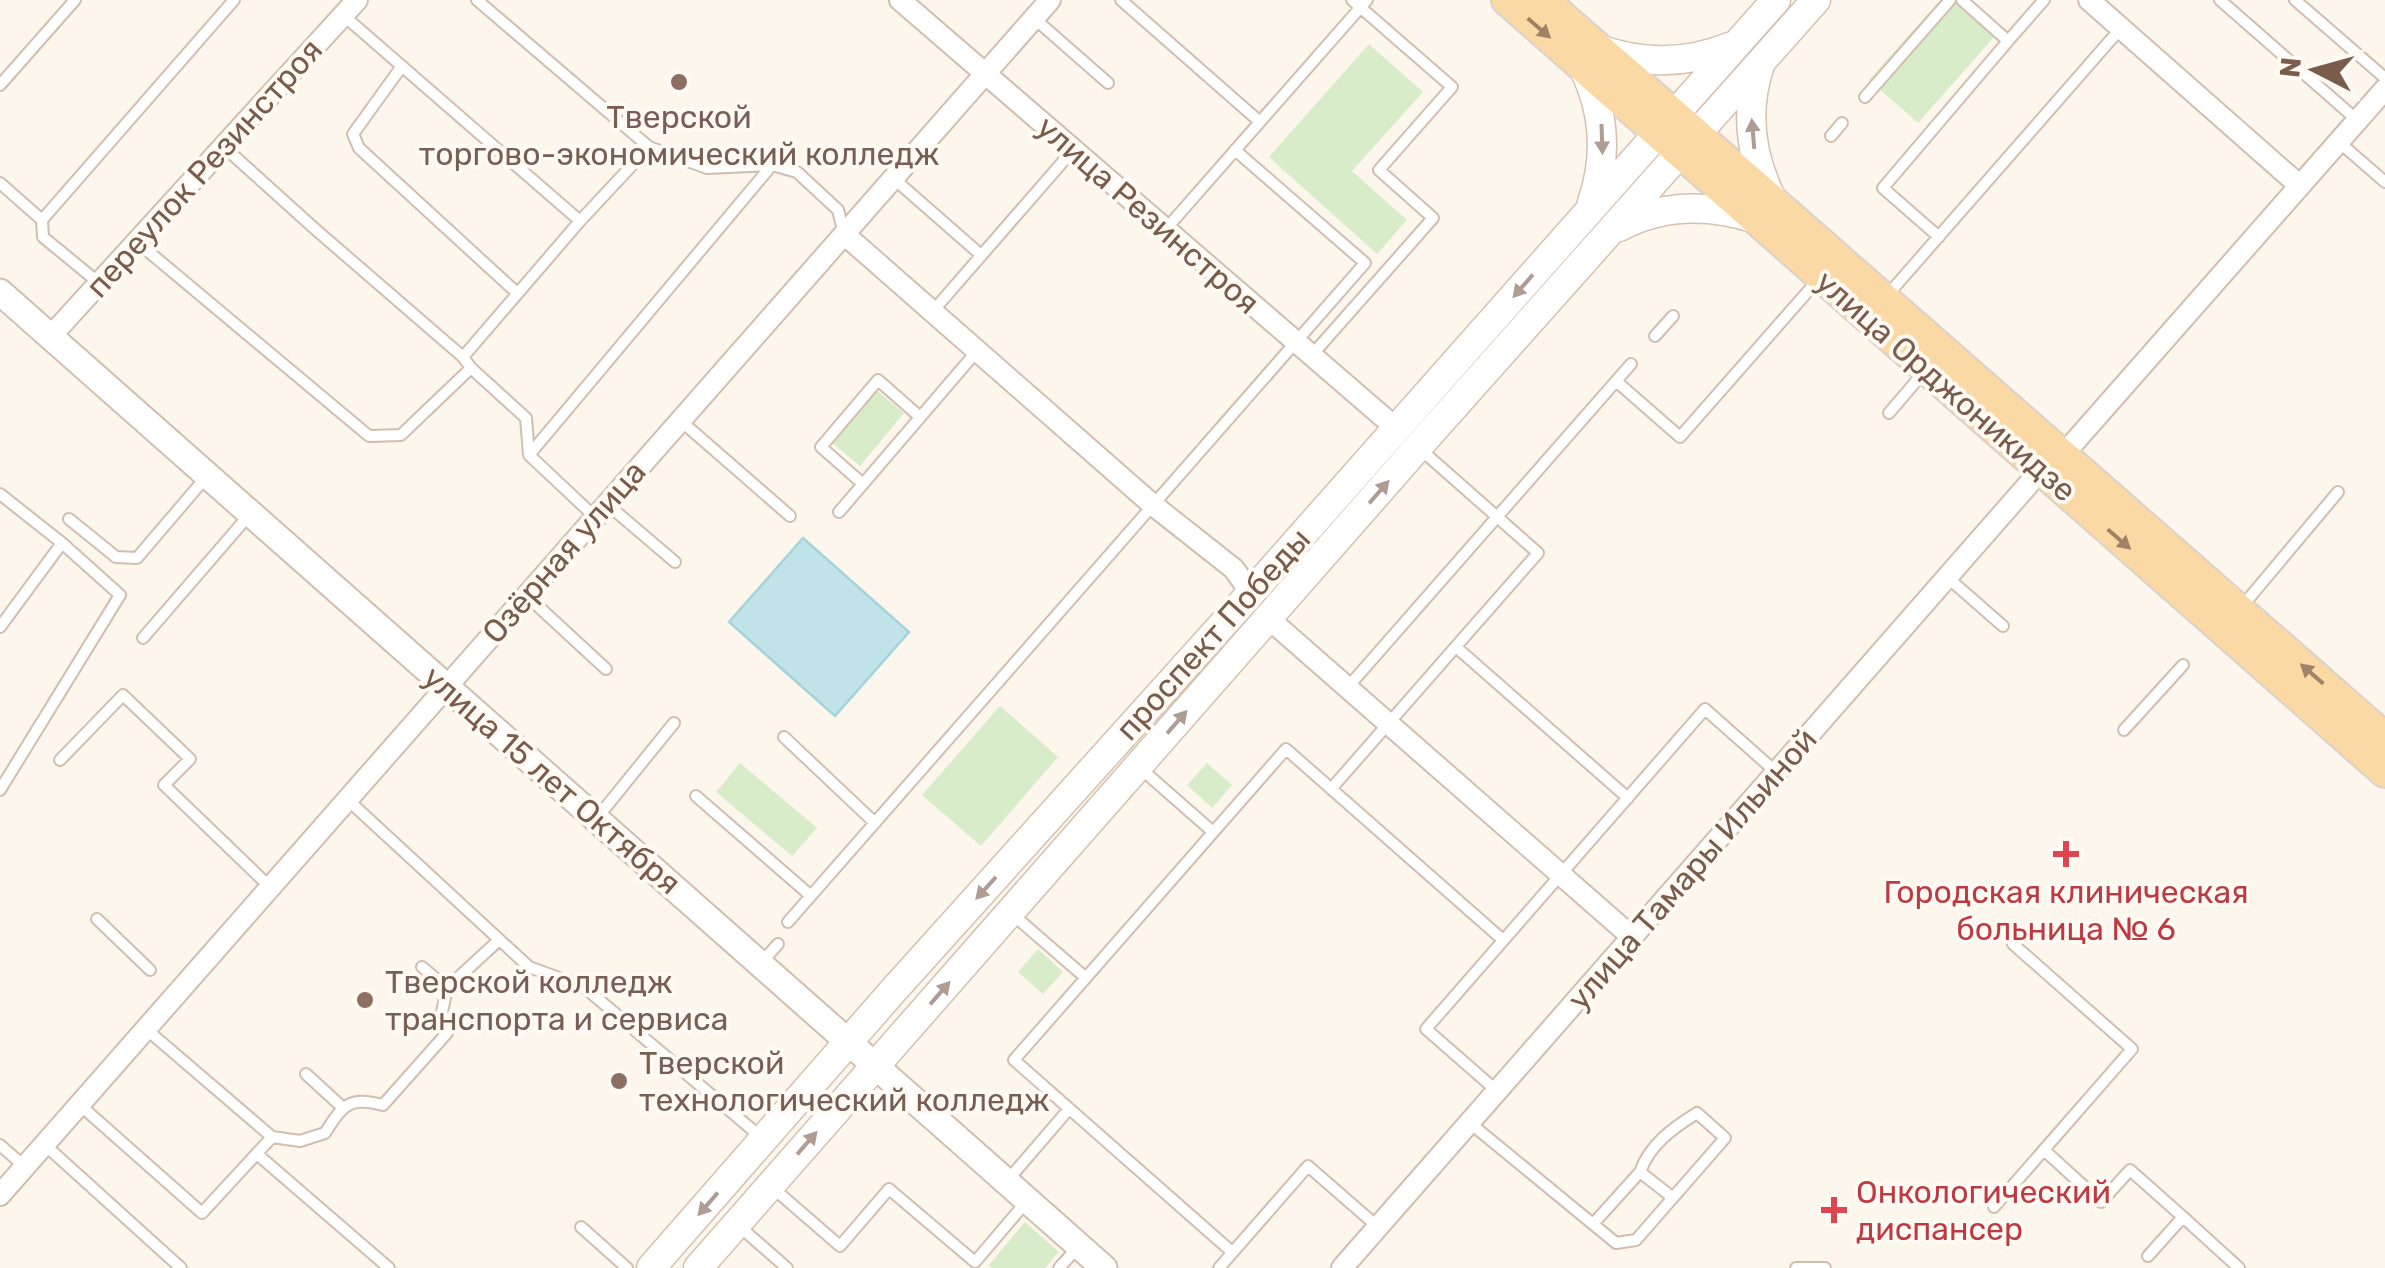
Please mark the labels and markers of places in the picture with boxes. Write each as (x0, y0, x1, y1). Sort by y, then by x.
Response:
marker: Тверской торгово-экономический колледж (668, 71, 690, 93)
place label: Тверской торгово-экономический колледж (419, 98, 939, 173)
marker: Городская клиническая больница № 6 (2053, 841, 2079, 867)
place label: Городская клиническая больница № 6 (1883, 873, 2249, 948)
place label: Тверской колледж транспорта и сервиса (385, 963, 728, 1038)
marker: Тверской колледж транспорта и сервиса (354, 989, 376, 1011)
place label: Тверской технологический колледж (639, 1044, 1050, 1119)
marker: Тверской технологический колледж (608, 1070, 630, 1092)
place label: Онкологический диспансер (1856, 1173, 2111, 1248)
marker: Онкологический диспансер (1821, 1197, 1847, 1223)

